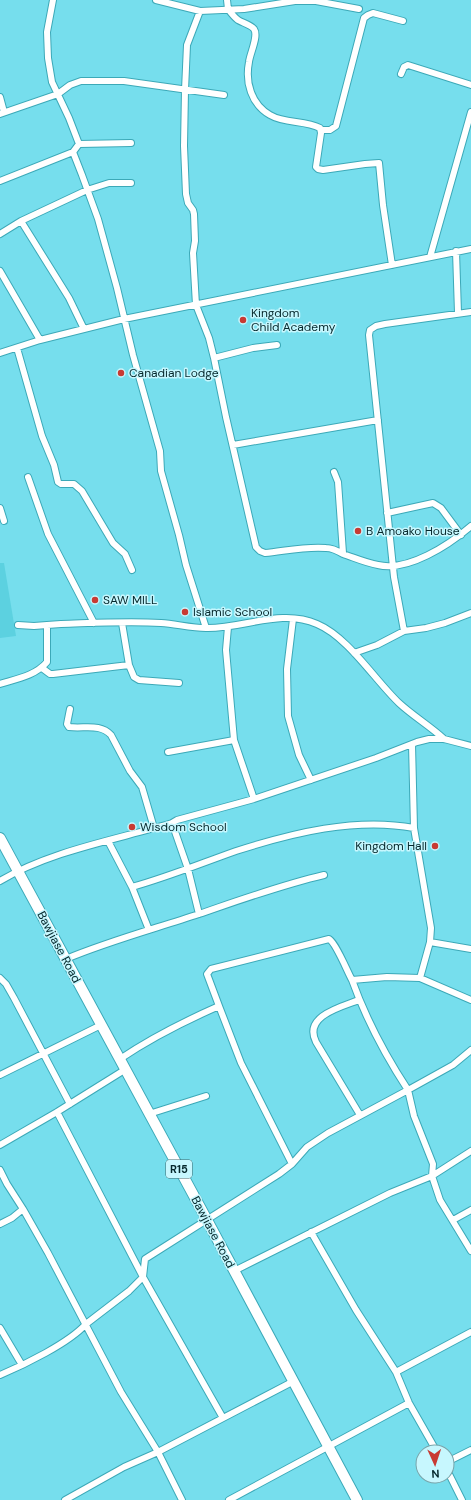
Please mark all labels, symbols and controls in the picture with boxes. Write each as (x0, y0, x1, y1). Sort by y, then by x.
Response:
place label: Kingdom Child Academy (251, 305, 336, 335)
marker: Kingdom Child Academy (238, 315, 248, 325)
place label: Canadian Lodge (129, 365, 219, 381)
marker: Canadian Lodge (116, 368, 126, 378)
place label: B Amoako House (366, 523, 460, 539)
marker: B Amoako House (353, 526, 363, 536)
place label: SAW MILL (103, 592, 157, 608)
marker: SAW MILL (90, 595, 100, 605)
place label: Islamic School (193, 604, 272, 620)
marker: Islamic School (180, 607, 190, 617)
place label: Wisdom School (140, 819, 227, 835)
marker: Wisdom School (127, 822, 137, 832)
place label: Kingdom Hall (355, 838, 427, 854)
marker: Kingdom Hall (430, 841, 440, 851)
street label: Bawjiase Road (33, 908, 85, 986)
road number: R15 (166, 1160, 192, 1178)
street label: Bawjiase Road (187, 1193, 239, 1271)
north arrow (415, 1444, 455, 1484)
text: N (431, 1467, 440, 1481)

